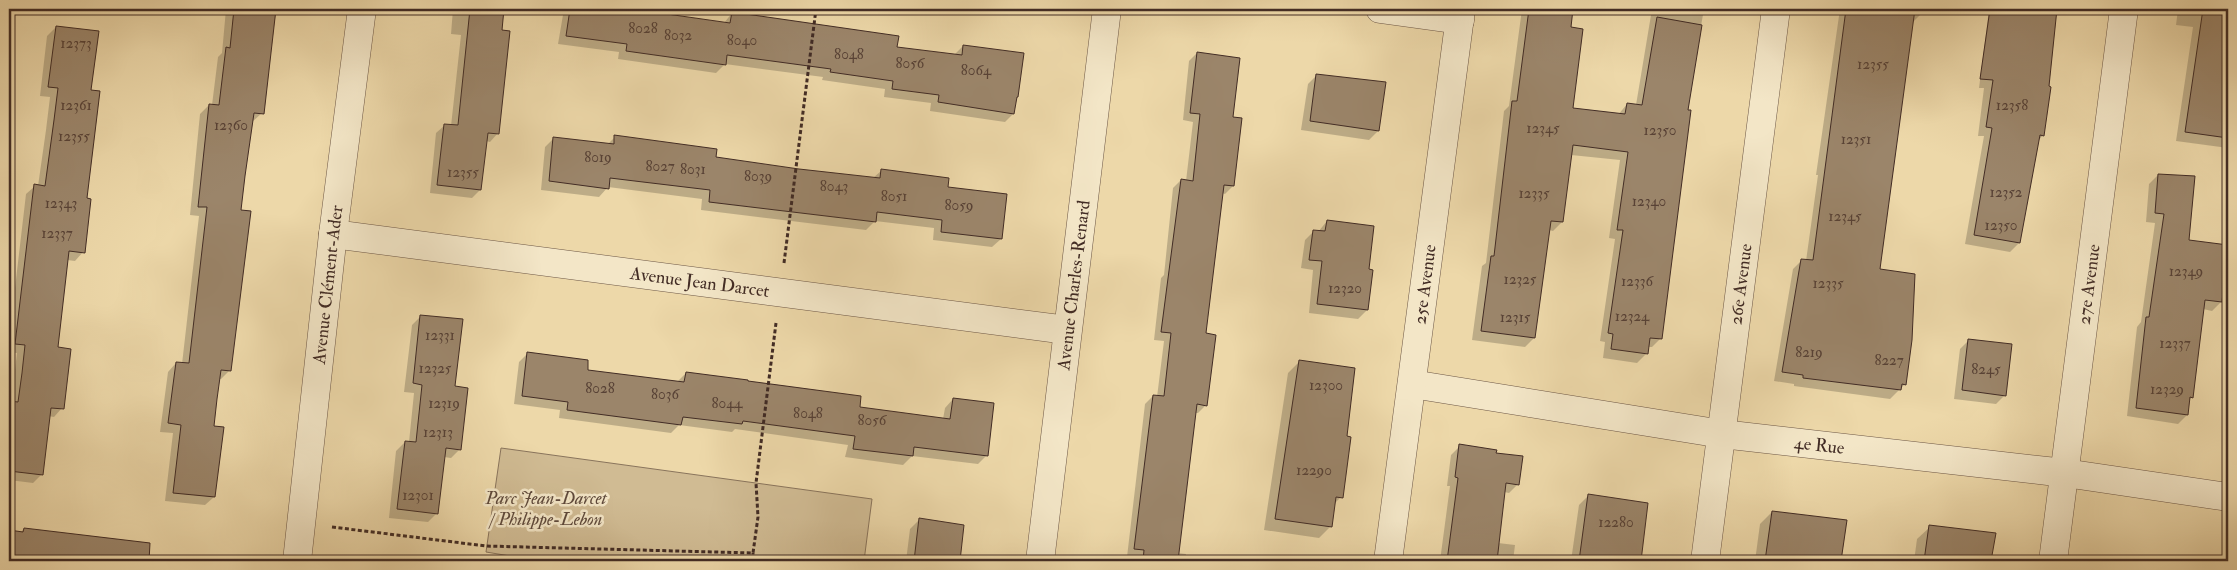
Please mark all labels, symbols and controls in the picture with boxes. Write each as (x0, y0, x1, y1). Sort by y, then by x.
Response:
house number: 8028 (628, 19, 658, 38)
house number: 8032 (664, 26, 692, 45)
house number: 8040 (727, 31, 757, 50)
house number: 12373 (60, 34, 92, 53)
house number: 8048 (834, 45, 864, 64)
house number: 8056 (896, 54, 926, 73)
house number: 12355 (1857, 55, 1889, 74)
house number: 8064 (961, 61, 992, 80)
house number: 12361 (60, 96, 92, 115)
house number: 12358 (1996, 96, 2028, 115)
house number: 12360 (214, 116, 248, 135)
house number: 12345 (1526, 119, 1560, 138)
house number: 12350 (1644, 121, 1676, 140)
house number: 12355 (58, 127, 90, 146)
house number: 12351 (1841, 130, 1871, 149)
house number: 8019 (584, 148, 612, 167)
house number: 8027 (645, 157, 675, 176)
house number: 8031 (680, 160, 706, 179)
house number: 12355 (447, 163, 479, 182)
house number: 8039 (744, 167, 772, 186)
house number: 8043 (820, 177, 848, 196)
house number: 12352 (1990, 183, 2023, 202)
house number: 12335 (1518, 184, 1550, 203)
house number: 8051 (881, 187, 907, 206)
house number: 12340 (1632, 192, 1666, 211)
house number: 12343 (45, 194, 77, 213)
house number: 8059 (944, 196, 974, 215)
street label: Avenue Charles-Renard (1052, 199, 1095, 372)
street label: Avenue Clément-Ader (307, 204, 348, 366)
house number: 12345 (1828, 207, 1862, 226)
house number: 12350 (1985, 216, 2017, 235)
house number: 12337 (41, 224, 73, 243)
street label: 26e Avenue (1724, 242, 1757, 326)
street label: 27e Avenue (2072, 242, 2105, 326)
street label: 25e Avenue (1408, 243, 1441, 326)
street label: Avenue Jean Darcet (628, 261, 771, 303)
house number: 12349 (2169, 262, 2203, 281)
house number: 12325 (1504, 270, 1537, 289)
house number: 12336 (1621, 272, 1654, 291)
house number: 12335 (1812, 274, 1844, 293)
house number: 12320 (1328, 279, 1362, 298)
house number: 12324 (1615, 307, 1650, 326)
house number: 12315 (1500, 308, 1531, 327)
house number: 12331 (425, 326, 455, 345)
house number: 12337 (2159, 334, 2191, 353)
house number: 8219 (1795, 343, 1823, 362)
house number: 8227 (1874, 351, 1904, 370)
house number: 12325 (419, 359, 452, 378)
house number: 8245 (1971, 360, 2001, 379)
house number: 12300 (1309, 376, 1343, 395)
house number: 8028 (585, 379, 615, 398)
house number: 12329 (2150, 380, 2184, 399)
house number: 8036 (651, 385, 680, 404)
house number: 12319 (428, 394, 460, 413)
house number: 8044 (712, 394, 743, 413)
house number: 8048 (793, 404, 823, 423)
house number: 8056 (858, 411, 888, 430)
house number: 12313 (423, 423, 453, 442)
street label: 4e Rue (1793, 431, 1846, 459)
house number: 12290 (1296, 461, 1332, 480)
house number: 12301 (402, 486, 434, 505)
park label: Parc Jean-Darcet / Philippe-Lebon (484, 487, 607, 531)
house number: 12280 (1598, 513, 1634, 532)

